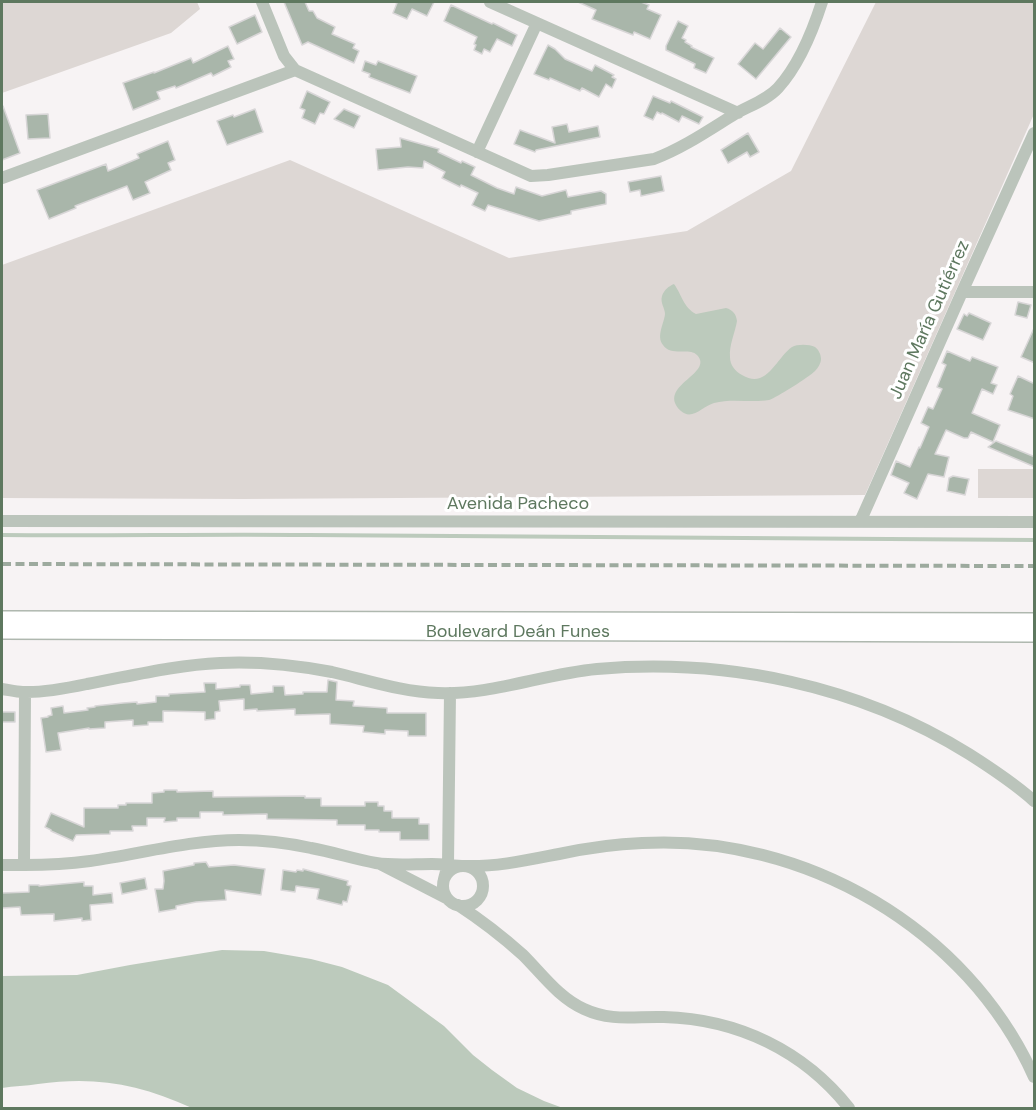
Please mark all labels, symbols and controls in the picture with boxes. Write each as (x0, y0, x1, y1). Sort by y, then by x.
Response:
street label: Juan María Gutiérrez (885, 237, 975, 403)
street label: Avenida Pacheco (447, 493, 589, 515)
street label: Boulevard Deán Funes (426, 621, 610, 643)

